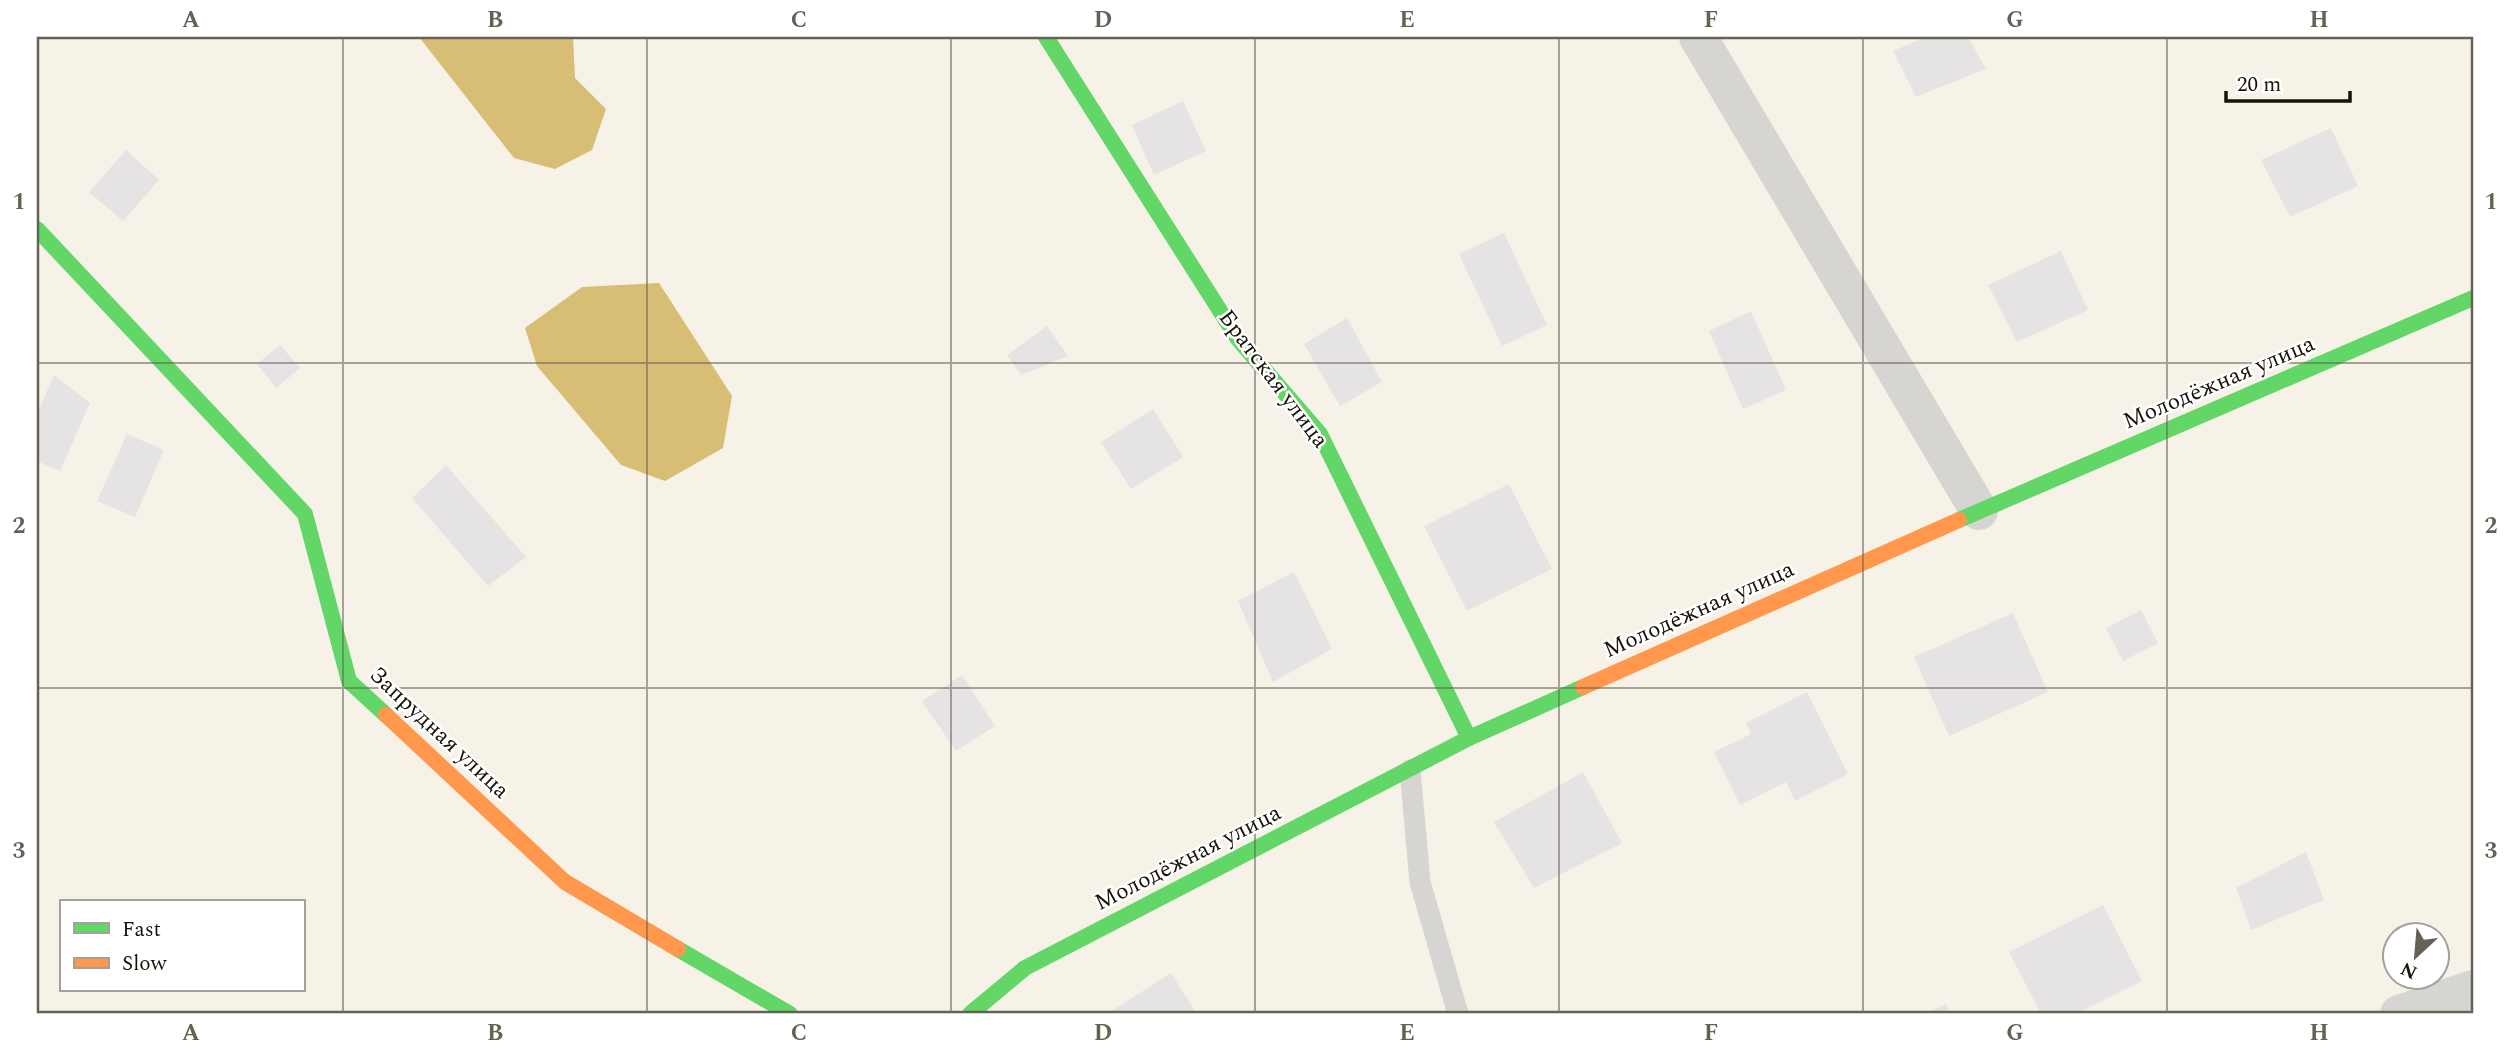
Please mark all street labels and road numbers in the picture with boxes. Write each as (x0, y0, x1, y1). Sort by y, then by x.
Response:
street label: Братская улица (1209, 302, 1337, 456)
street label: Молодёжная улица (2118, 327, 2320, 439)
street label: Молодёжная улица (1598, 552, 1800, 668)
street label: Запрудная улица (361, 659, 517, 807)
street label: Молодёжная улица (1089, 796, 1287, 920)

